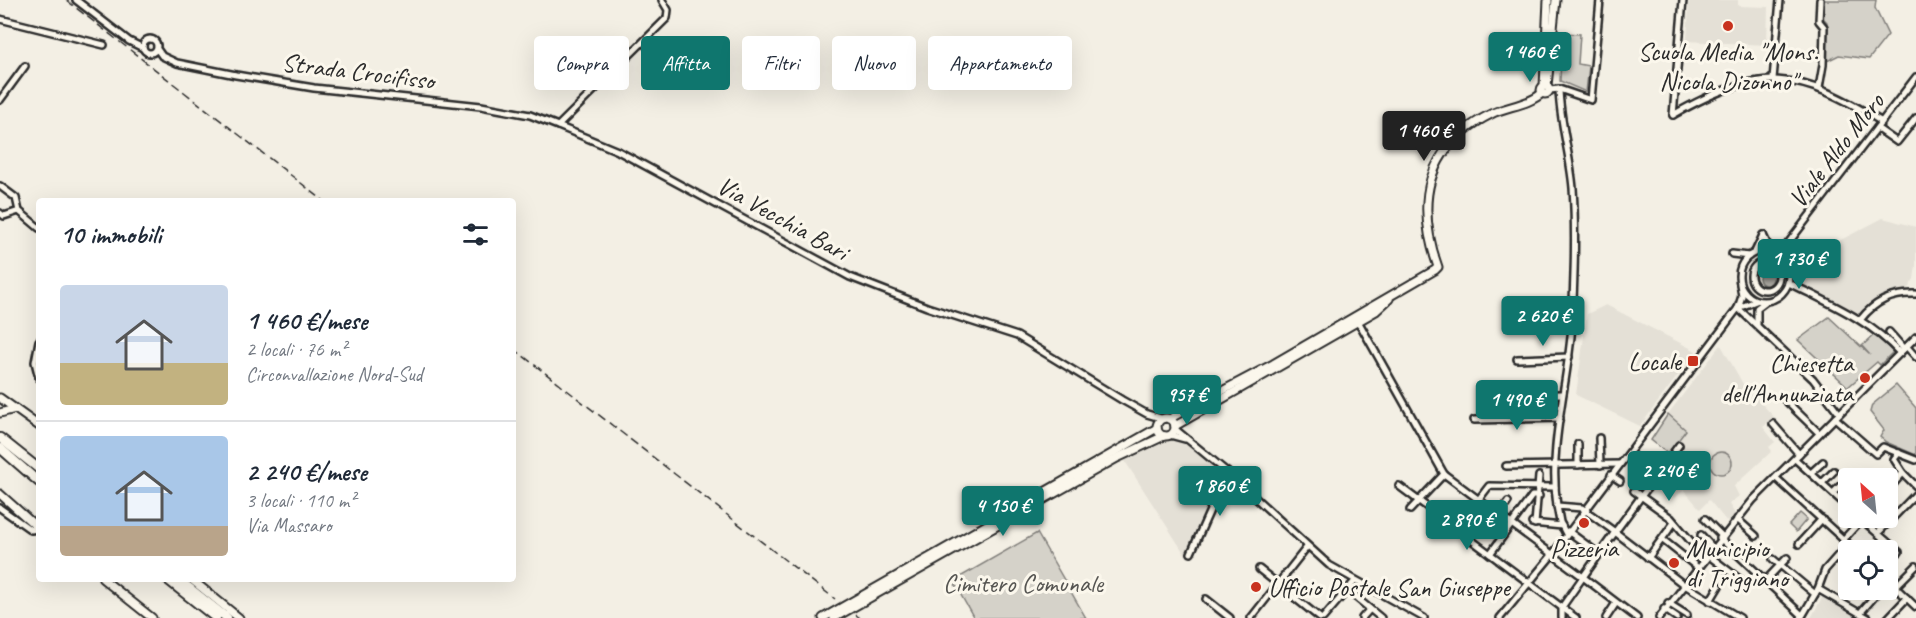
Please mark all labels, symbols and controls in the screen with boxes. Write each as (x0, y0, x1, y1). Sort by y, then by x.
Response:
marker: Scuola Media "Mons. Nicola Dizonno" (1721, 19, 1735, 33)
pin: 1 460 € (1475, 32, 1585, 83)
place label: Scuola Media "Mons. Nicola Dizonno" (1638, 35, 1819, 98)
chip: Compra (534, 36, 629, 90)
chip: Affitta (641, 36, 730, 90)
chip: Filtri (742, 36, 820, 90)
chip: Nuovo (832, 36, 916, 90)
chip: Appartamento (928, 36, 1072, 90)
text: 1 460 € (1502, 39, 1558, 64)
street label: Strada Crocifisso (280, 46, 439, 98)
street label: Viale Aldo Moro (1781, 85, 1893, 214)
pin: 1 460 € (1369, 111, 1479, 162)
text: 1 460 € (1396, 118, 1452, 143)
street label: Via Vecchia Bari (711, 169, 857, 270)
text: 10 immobili (60, 218, 161, 251)
icon: filters (459, 218, 492, 251)
pin: 1 730 € (1744, 239, 1854, 290)
text: 1 730 € (1772, 246, 1826, 271)
pin: 2 620 € (1488, 296, 1598, 347)
text: 2 620 € (1515, 303, 1571, 328)
text: 1 460 €/mese (246, 304, 367, 337)
icon: home (108, 309, 180, 381)
text: 2 locali · 76 m² (246, 337, 346, 362)
place label: Locale (1628, 345, 1683, 378)
place label: Chiesetta dell'Annunziata (1721, 347, 1855, 410)
marker: Locale (1686, 354, 1700, 368)
text: Circonvallazione Nord-Sud (246, 362, 422, 387)
marker: Chiesetta dell'Annunziata (1858, 371, 1872, 385)
pin: 957 € (1145, 375, 1229, 426)
pin: 1 490 € (1462, 380, 1572, 431)
text: 957 € (1167, 382, 1207, 407)
text: 1 490 € (1490, 387, 1544, 412)
pin: 2 240 € (1614, 451, 1724, 502)
text: 2 240 €/mese (246, 455, 367, 488)
text: 2 240 € (1642, 458, 1696, 483)
icon: home (108, 460, 180, 532)
pin: 1 860 € (1165, 466, 1275, 517)
north arrow (1838, 468, 1898, 528)
map controls (1838, 468, 1898, 600)
text: 1 860 € (1192, 473, 1248, 498)
pin: 4 150 € (948, 486, 1058, 537)
text: 3 locali · 110 m² (246, 488, 355, 513)
text: 4 150 € (976, 493, 1030, 518)
pin: 2 890 € (1412, 500, 1522, 551)
text: 2 890 € (1440, 507, 1494, 532)
text: Via Massaro (246, 513, 332, 538)
marker: Pizzeria (1577, 516, 1591, 530)
place label: Pizzeria (1550, 532, 1619, 565)
place label: Municipio di Triggiano (1686, 532, 1791, 595)
button: locate (1838, 540, 1898, 600)
marker: Municipio di Triggiano (1667, 556, 1681, 570)
park label: Cimitero Comunale (943, 567, 1105, 600)
place label: Ufficio Postale San Giuseppe (1268, 571, 1512, 604)
marker: Ufficio Postale San Giuseppe (1249, 580, 1263, 594)

